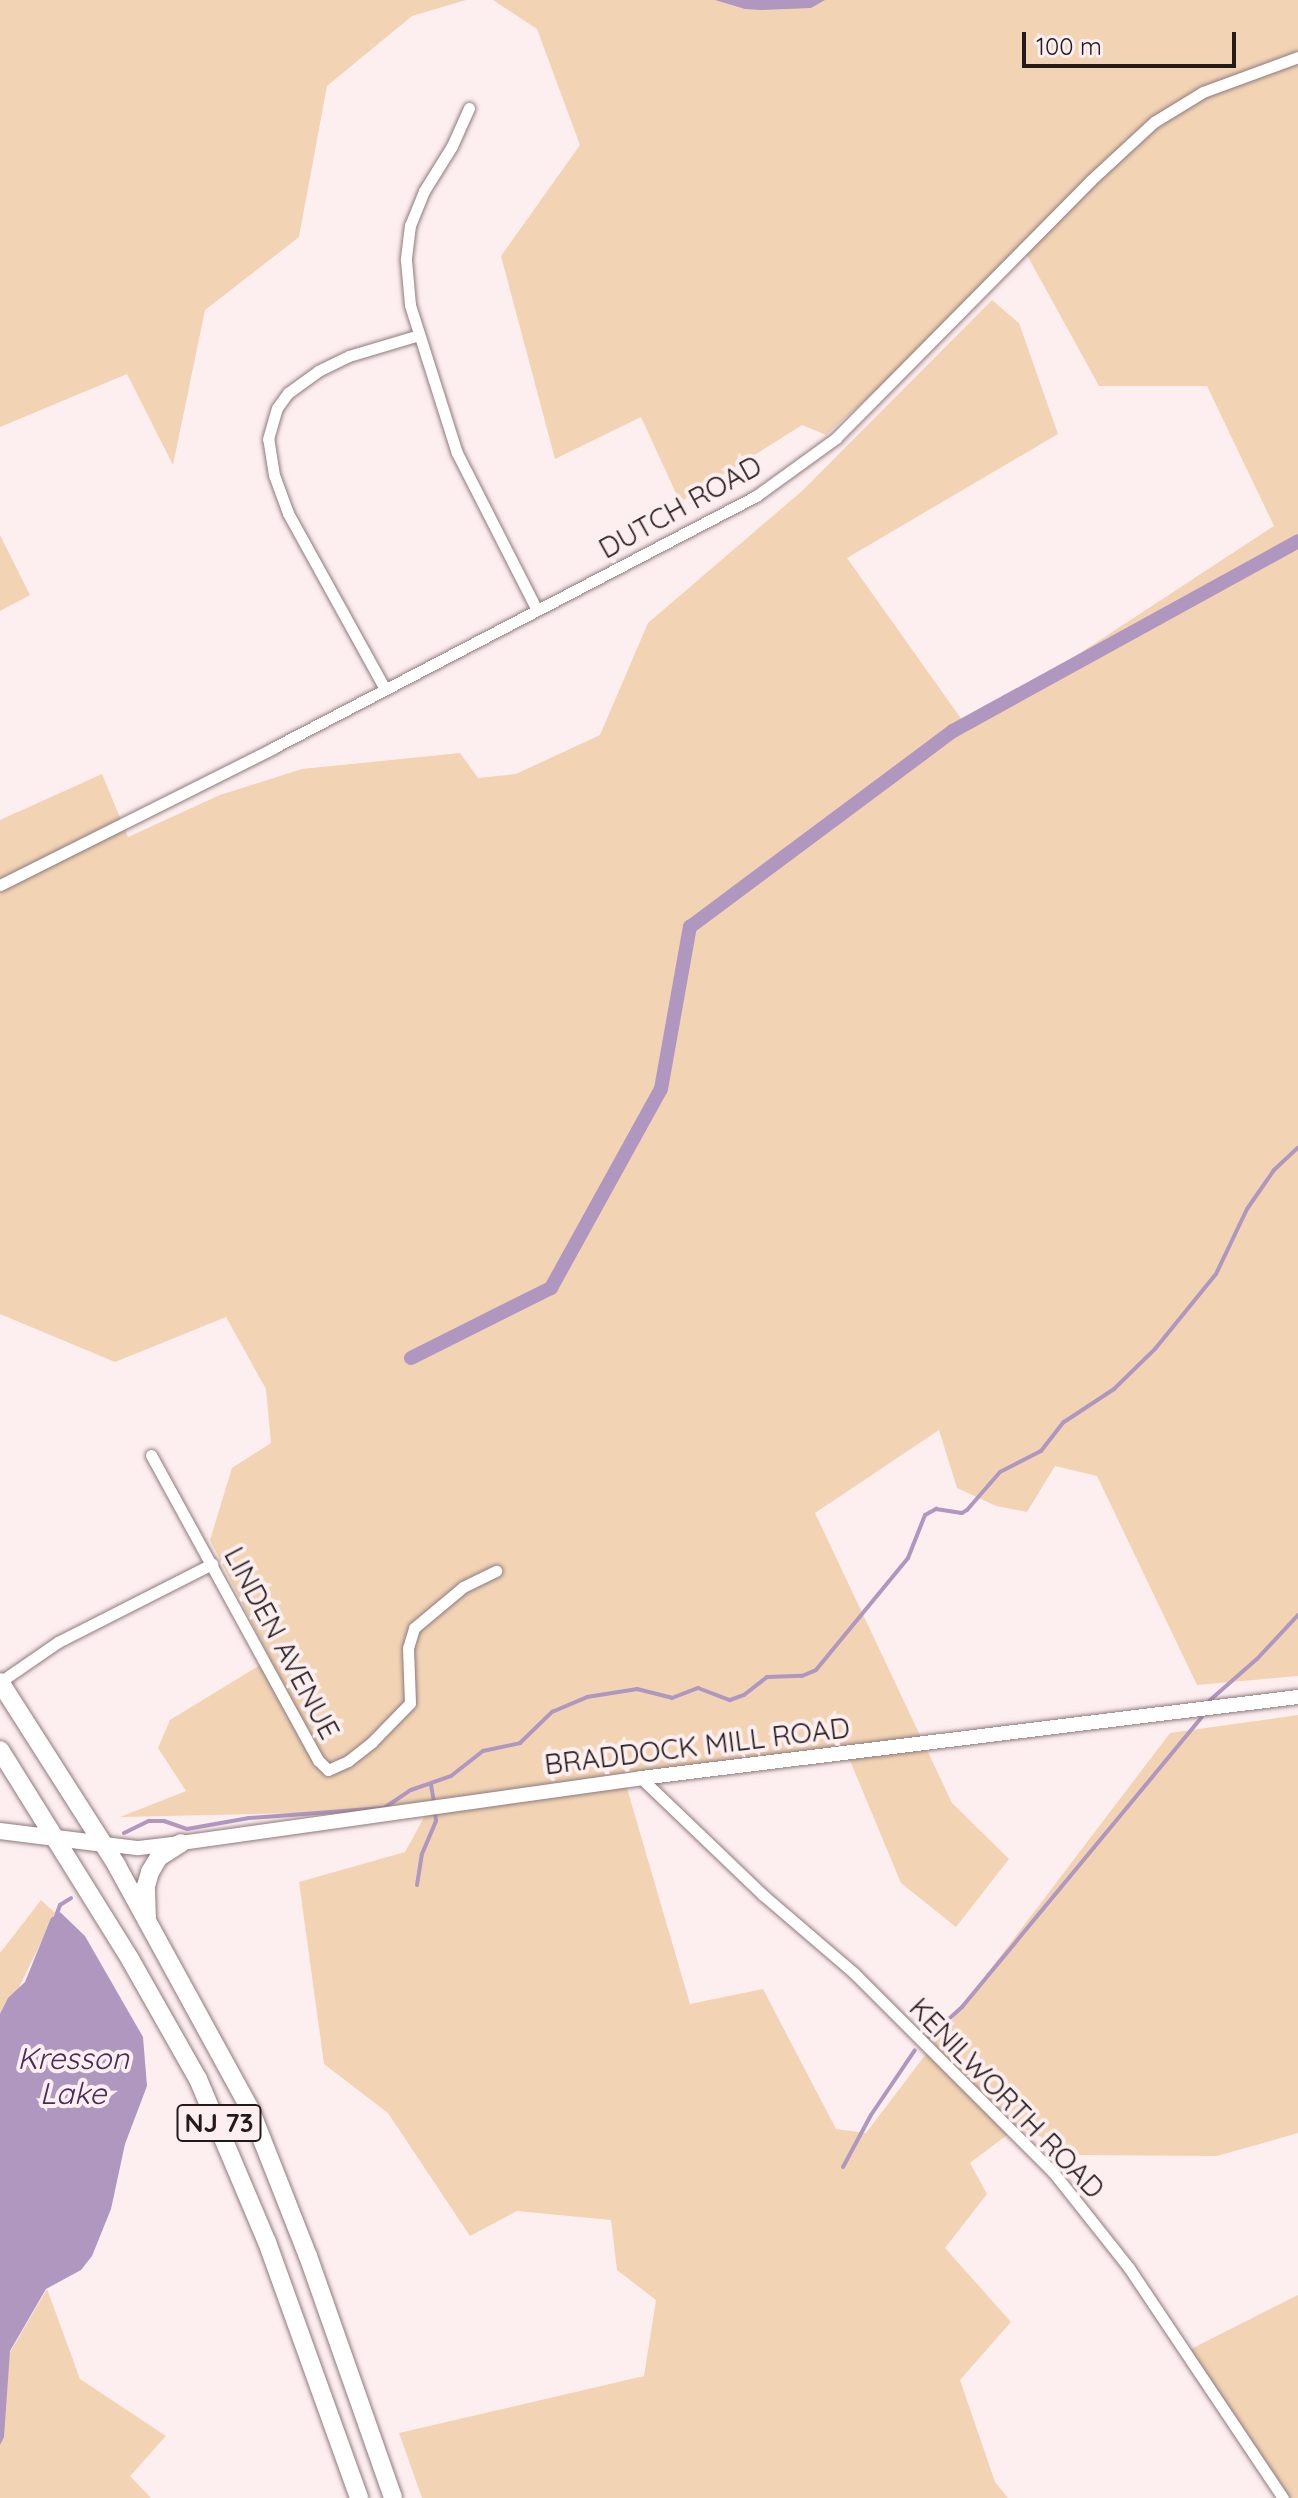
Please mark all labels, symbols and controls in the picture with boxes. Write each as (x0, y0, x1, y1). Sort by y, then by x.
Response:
scale bar (1026, 16, 1240, 66)
text: 100 m (1036, 31, 1102, 61)
street label: DUTCH ROAD (593, 449, 767, 565)
street label: LINDEN AVENUE (217, 1541, 347, 1745)
street label: BRADDOCK MILL ROAD (542, 1711, 852, 1781)
street label: KENILWORTH ROAD (903, 1991, 1111, 2205)
water label: Kresson Lake (17, 2040, 129, 2110)
road number: NJ 73 (175, 2101, 263, 2145)

